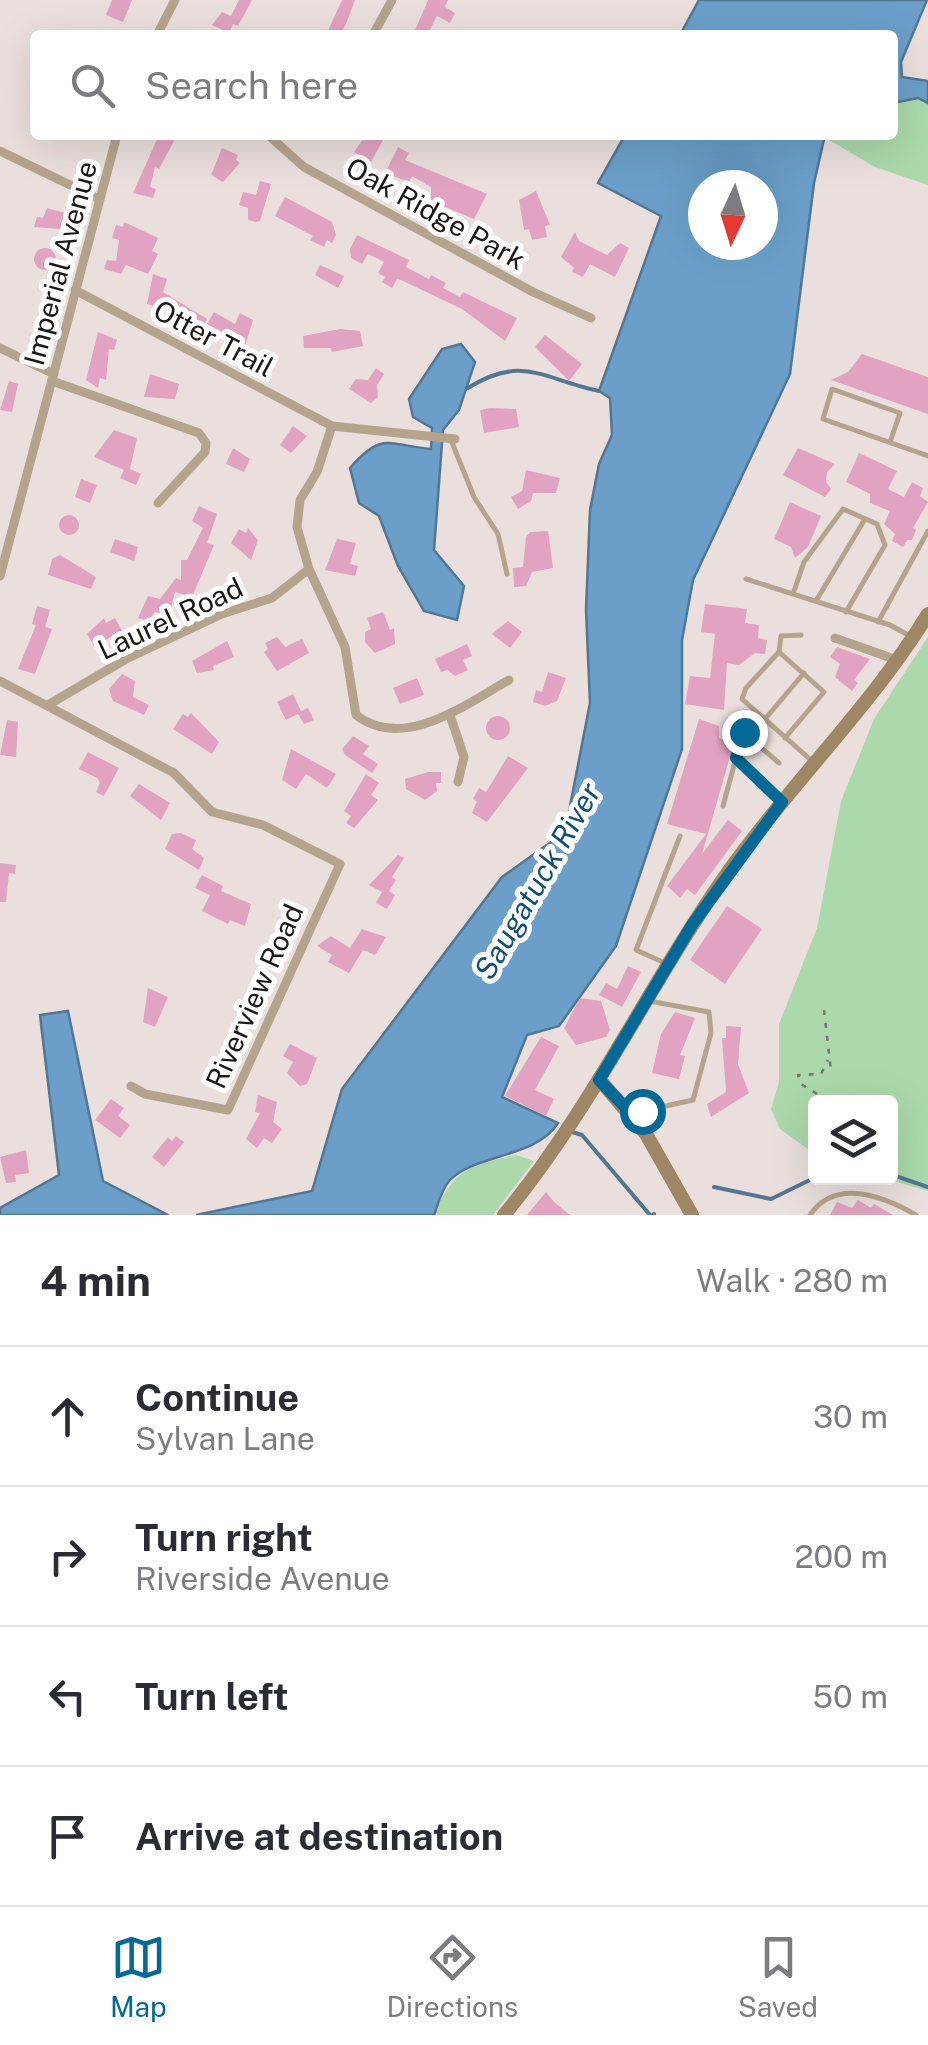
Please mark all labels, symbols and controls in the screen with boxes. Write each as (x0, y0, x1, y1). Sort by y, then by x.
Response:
search box (30, 30, 898, 140)
icon: search (65, 58, 120, 113)
text: Search here (145, 63, 358, 108)
street label: Oak Ridge Park (341, 150, 531, 276)
street label: Imperial Avenue (17, 158, 103, 368)
north arrow (688, 170, 778, 260)
street label: Otter Trail (148, 293, 280, 383)
street label: Laurel Road (92, 570, 248, 666)
route end (722, 710, 768, 756)
water label: Saugatuck River (466, 776, 608, 986)
street label: Riverview Road (199, 899, 309, 1093)
route start (620, 1089, 666, 1135)
map controls (808, 1095, 898, 1185)
button: layers (808, 1095, 898, 1185)
text: 4 min (40, 1256, 151, 1305)
text: Walk · 280 m (696, 1262, 888, 1299)
text: Continue (135, 1375, 299, 1420)
icon: ahead (40, 1389, 95, 1444)
text: 30 m (813, 1398, 888, 1435)
text: Sylvan Lane (135, 1420, 315, 1457)
text: Turn right (135, 1515, 313, 1560)
icon: right (40, 1529, 95, 1584)
text: 200 m (795, 1538, 888, 1575)
text: Riverside Avenue (135, 1560, 390, 1597)
icon: left (40, 1669, 95, 1724)
text: Turn left (135, 1674, 289, 1719)
text: 50 m (812, 1678, 888, 1715)
icon: arrive (40, 1809, 95, 1864)
text: Arrive at destination (135, 1814, 503, 1859)
tab: Map (110, 1930, 167, 2023)
tab: Directions (387, 1930, 518, 2023)
tab: Saved (738, 1930, 818, 2023)

